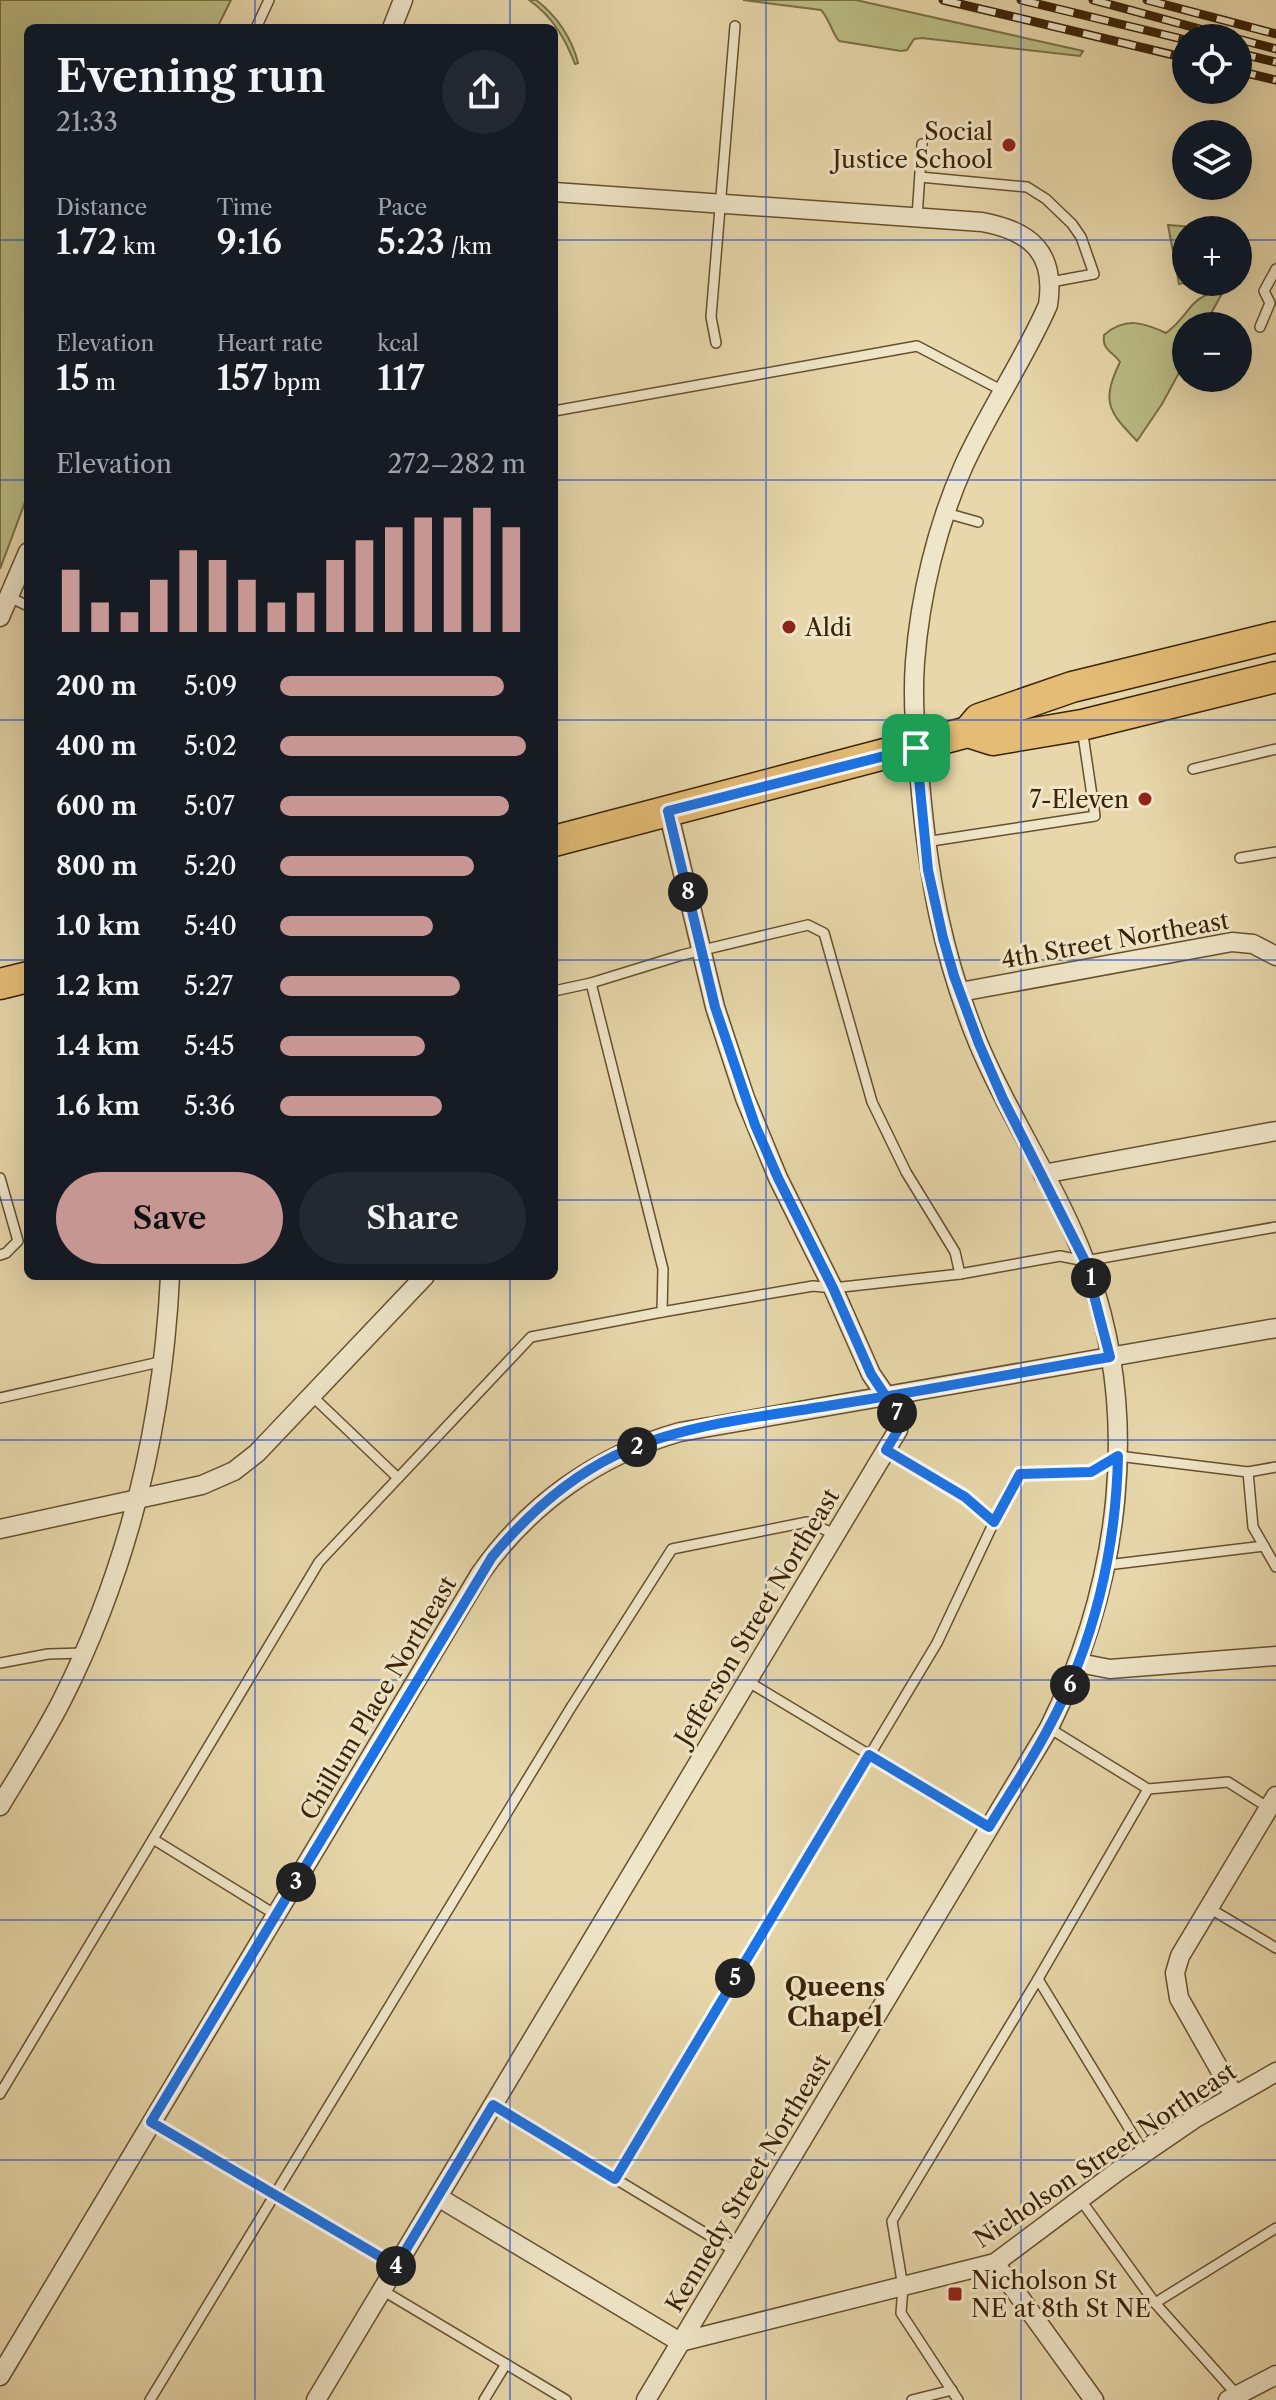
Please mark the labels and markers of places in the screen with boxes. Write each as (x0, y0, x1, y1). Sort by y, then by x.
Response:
place label: Social Justice School (829, 117, 993, 174)
marker: Social Justice School (1000, 136, 1018, 154)
place label: Aldi (804, 613, 852, 642)
marker: Aldi (780, 618, 798, 636)
pin (882, 714, 950, 782)
place label: 7-Eleven (1030, 785, 1129, 814)
marker: 7-Eleven (1136, 790, 1154, 808)
pin: 8 (668, 872, 708, 912)
pin: 1 (1071, 1258, 1111, 1298)
pin: 7 (877, 1393, 917, 1433)
pin: 2 (617, 1427, 657, 1467)
pin: 6 (1050, 1665, 1090, 1705)
pin: 3 (276, 1862, 316, 1902)
pin: 5 (715, 1958, 755, 1998)
pin: 4 (376, 2246, 416, 2286)
place label: Nicholson St NE at 8th St NE (971, 2266, 1151, 2323)
marker: Nicholson St NE at 8th St NE (946, 2285, 964, 2303)

